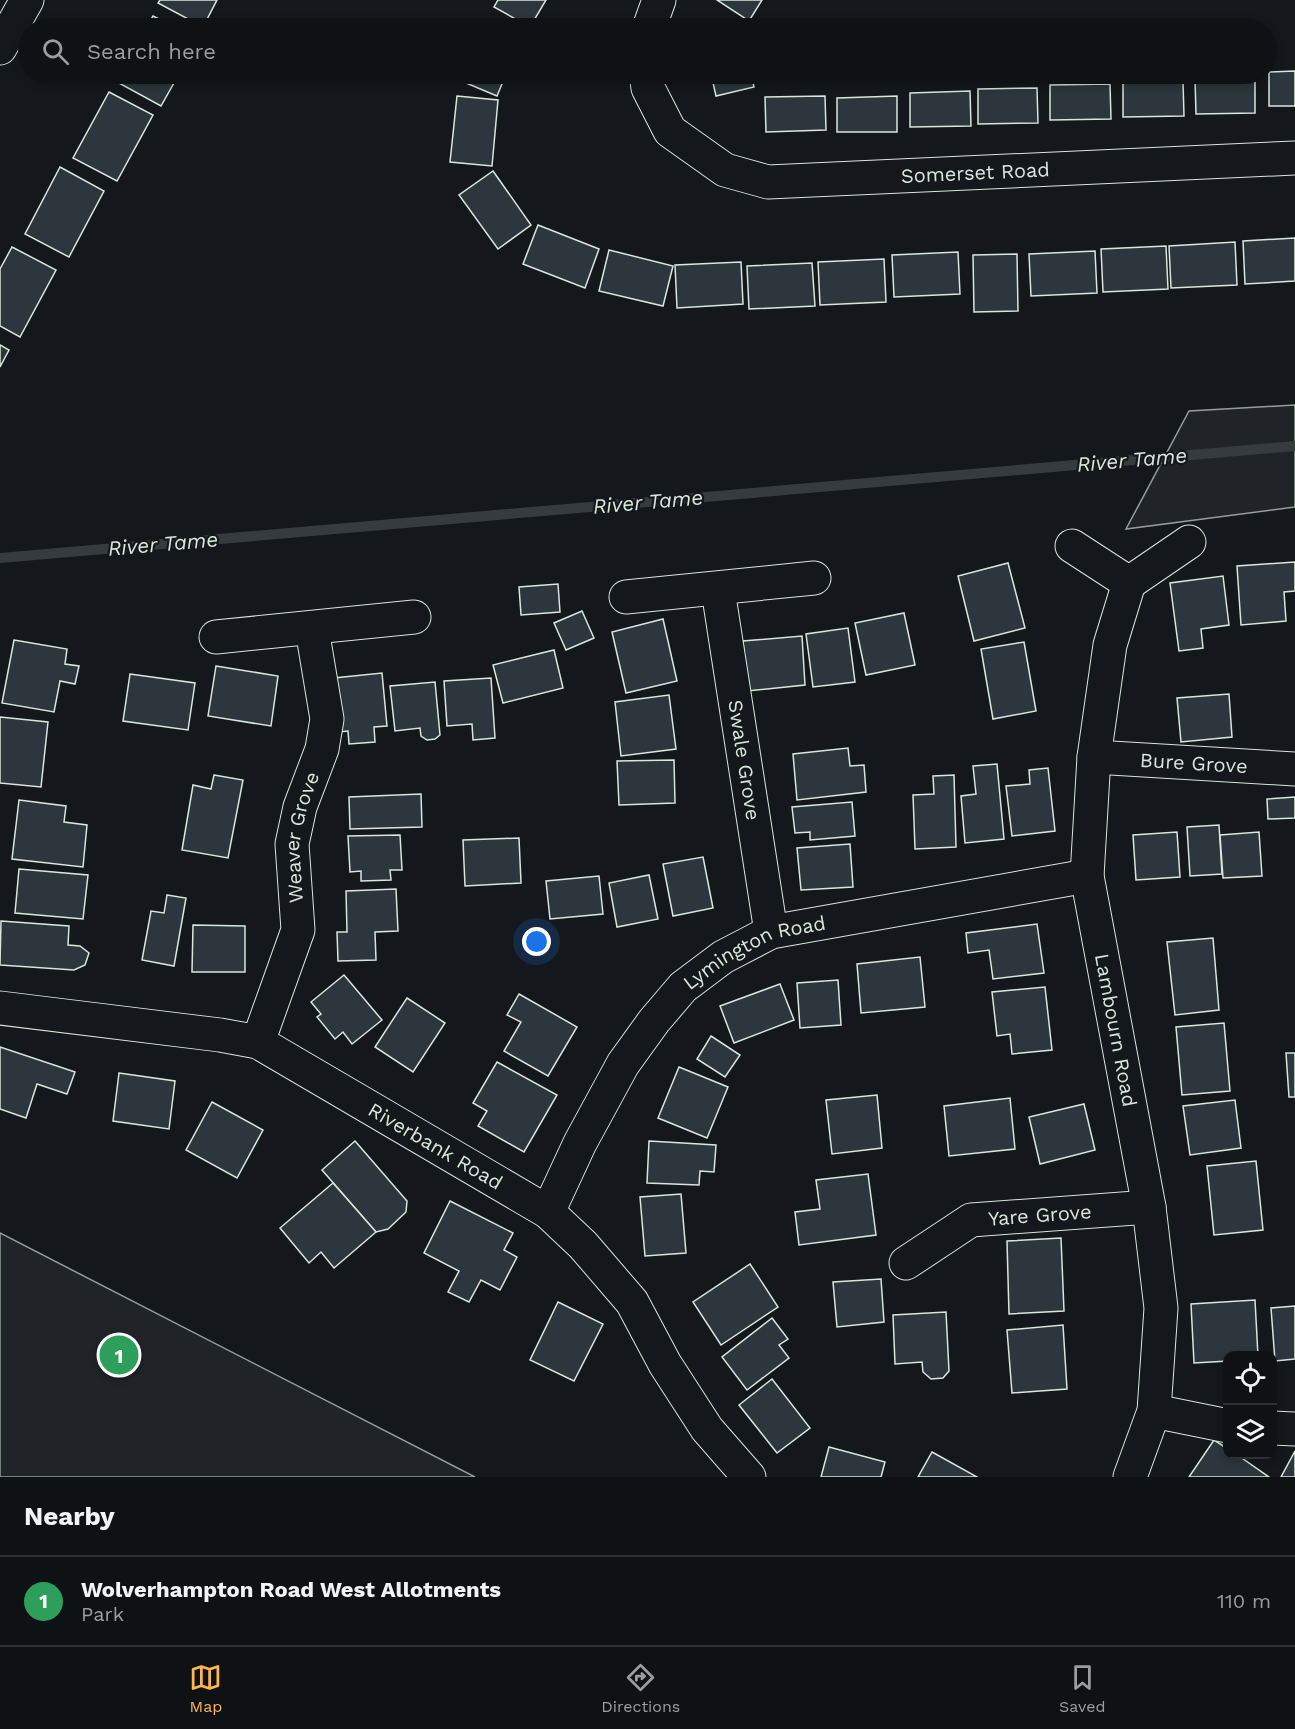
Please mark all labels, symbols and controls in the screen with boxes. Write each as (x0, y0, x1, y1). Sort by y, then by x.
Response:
search box (18, 18, 1277, 84)
icon: search (39, 35, 72, 68)
text: Search here (87, 39, 216, 64)
street label: Somerset Road (900, 157, 1050, 188)
water label: River Tame (1076, 442, 1188, 477)
water label: River Tame (592, 484, 704, 519)
water label: River Tame (107, 526, 219, 561)
street label: Swale Grove (723, 698, 765, 822)
street label: Bure Grove (1139, 748, 1248, 778)
street label: Weaver Grove (280, 768, 324, 904)
street label: Lymington Road (678, 911, 828, 995)
your location (522, 927, 551, 956)
street label: Lambourn Road (1090, 952, 1142, 1109)
street label: Riverbank Road (364, 1097, 507, 1195)
street label: Yare Grove (987, 1199, 1092, 1231)
pin: 1 (100, 1332, 138, 1378)
map controls (1223, 1351, 1277, 1459)
button: locate (1223, 1351, 1277, 1405)
button: layers (1223, 1405, 1277, 1459)
text: Nearby (24, 1501, 115, 1531)
text: Wolverhampton Road West Allotments (81, 1577, 501, 1602)
text: 1 (39, 1589, 48, 1613)
text: 110 m (1217, 1589, 1271, 1613)
text: Park (81, 1602, 124, 1626)
tab: Map (189, 1661, 222, 1716)
tab: Directions (601, 1661, 680, 1716)
tab: Saved (1059, 1661, 1106, 1716)

